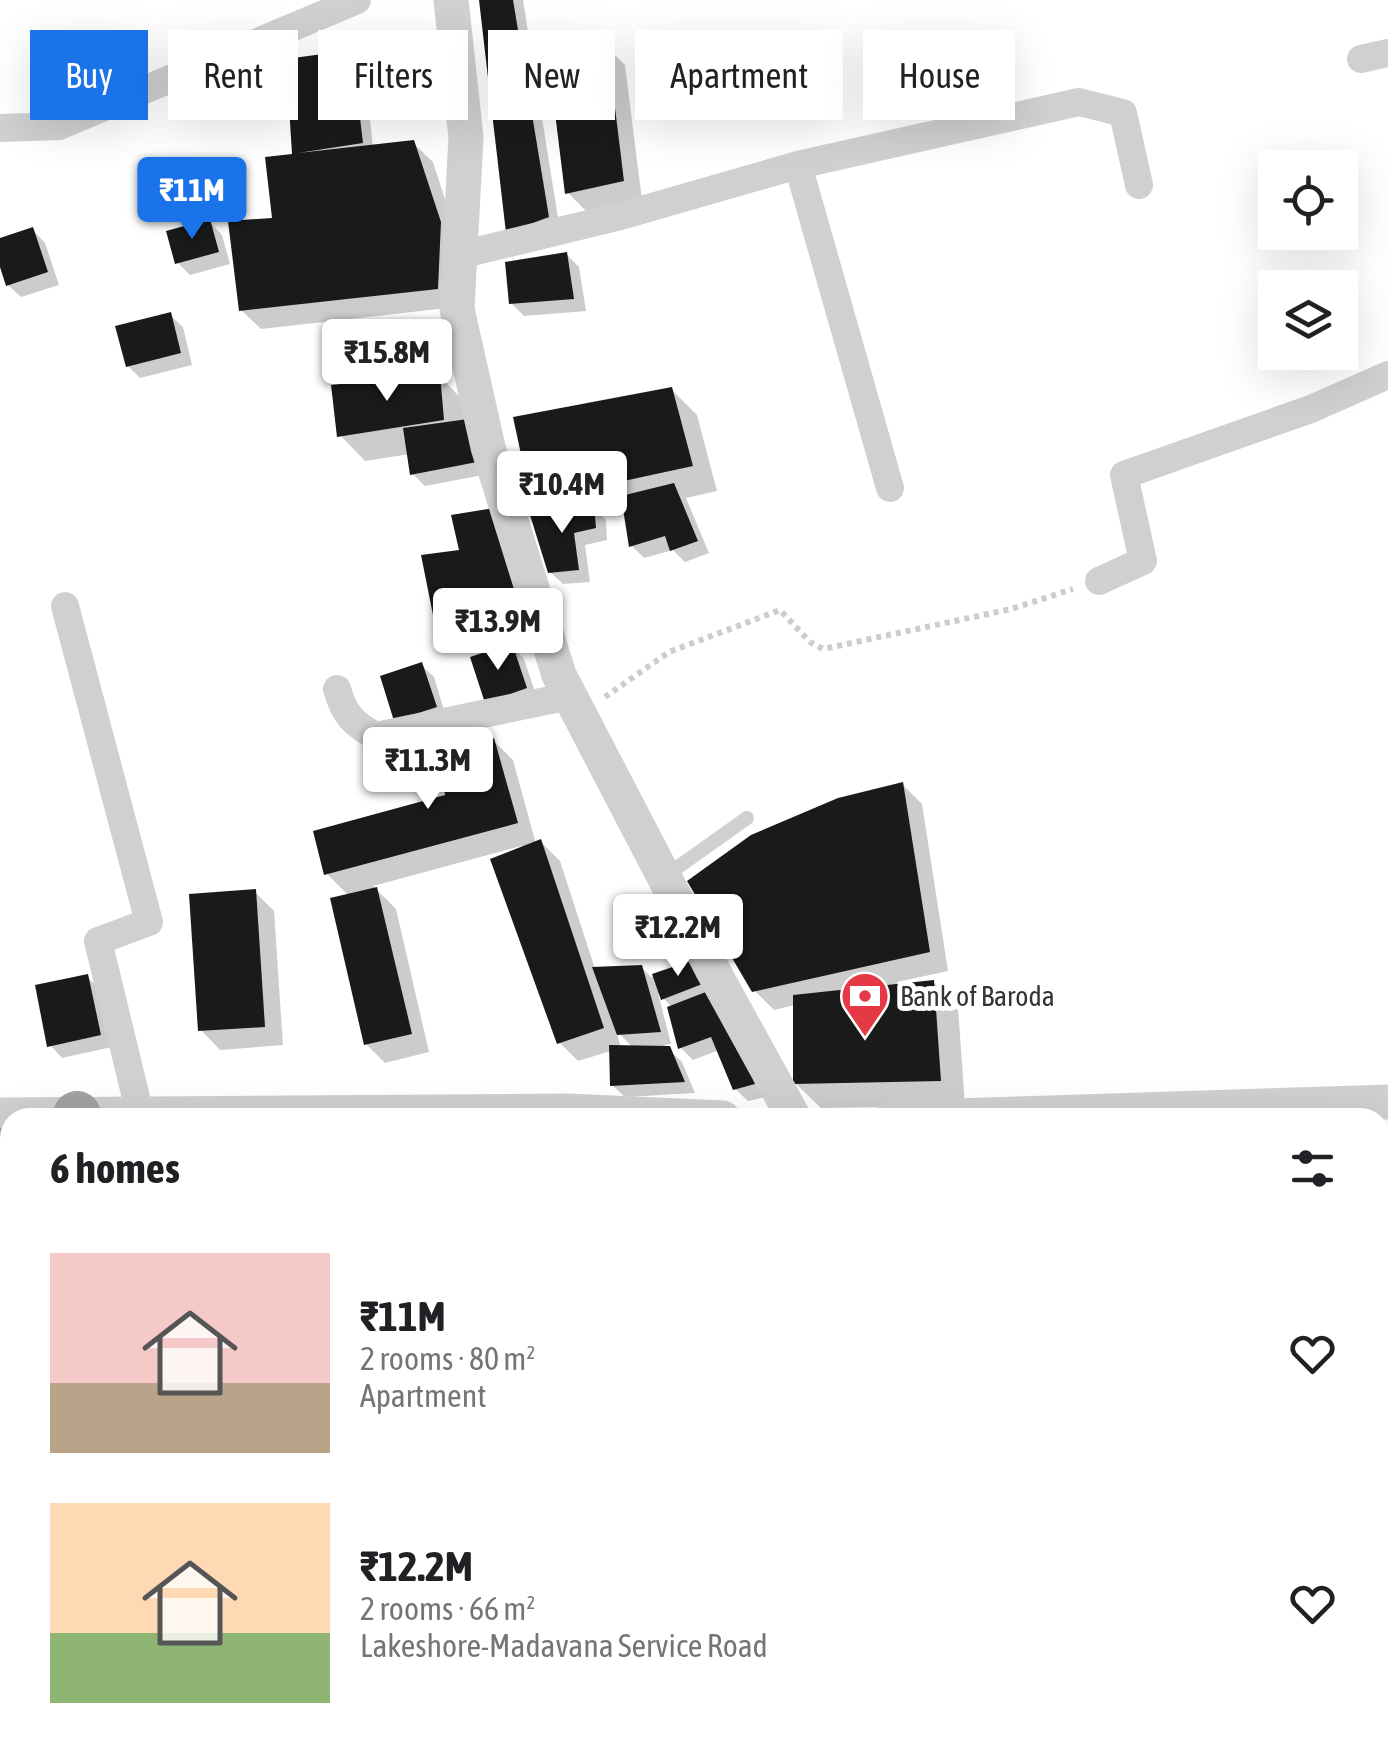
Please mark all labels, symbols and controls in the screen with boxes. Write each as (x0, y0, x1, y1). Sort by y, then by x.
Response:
chip: Buy (30, 30, 148, 120)
chip: Rent (168, 30, 298, 120)
chip: Filters (318, 30, 468, 120)
chip: New (488, 30, 615, 120)
chip: Apartment (635, 30, 843, 120)
chip: House (863, 30, 1015, 120)
map controls (1258, 150, 1358, 370)
button: locate (1258, 150, 1358, 250)
pin: ₹11M (133, 157, 251, 242)
text: ₹11M (159, 171, 225, 208)
button: layers (1258, 270, 1358, 370)
pin: ₹15.8M (306, 319, 468, 404)
text: ₹15.8M (344, 333, 430, 370)
pin: ₹10.4M (481, 451, 643, 536)
text: ₹10.4M (519, 465, 605, 502)
pin: ₹13.9M (417, 588, 579, 673)
text: ₹13.9M (455, 602, 541, 639)
pin: ₹11.3M (347, 727, 509, 812)
text: ₹11.3M (385, 741, 471, 778)
pin: ₹12.2M (597, 894, 759, 979)
text: ₹12.2M (635, 908, 721, 945)
bank icon: Bank of Baroda (839, 970, 891, 1038)
place label: Bank of Baroda (900, 980, 1055, 1012)
icon: filters (1285, 1141, 1340, 1196)
text: 6 homes (50, 1144, 180, 1192)
text: ₹11M (360, 1292, 446, 1340)
icon: home (130, 1293, 250, 1413)
icon: heart (1285, 1326, 1340, 1381)
text: 2 rooms · 80 m² (360, 1340, 535, 1377)
text: Apartment (360, 1377, 486, 1414)
text: ₹12.2M (360, 1542, 473, 1590)
icon: home (130, 1543, 250, 1663)
icon: heart (1285, 1576, 1340, 1631)
text: 2 rooms · 66 m² (360, 1590, 535, 1627)
text: Lakeshore-Madavana Service Road (360, 1627, 768, 1664)

